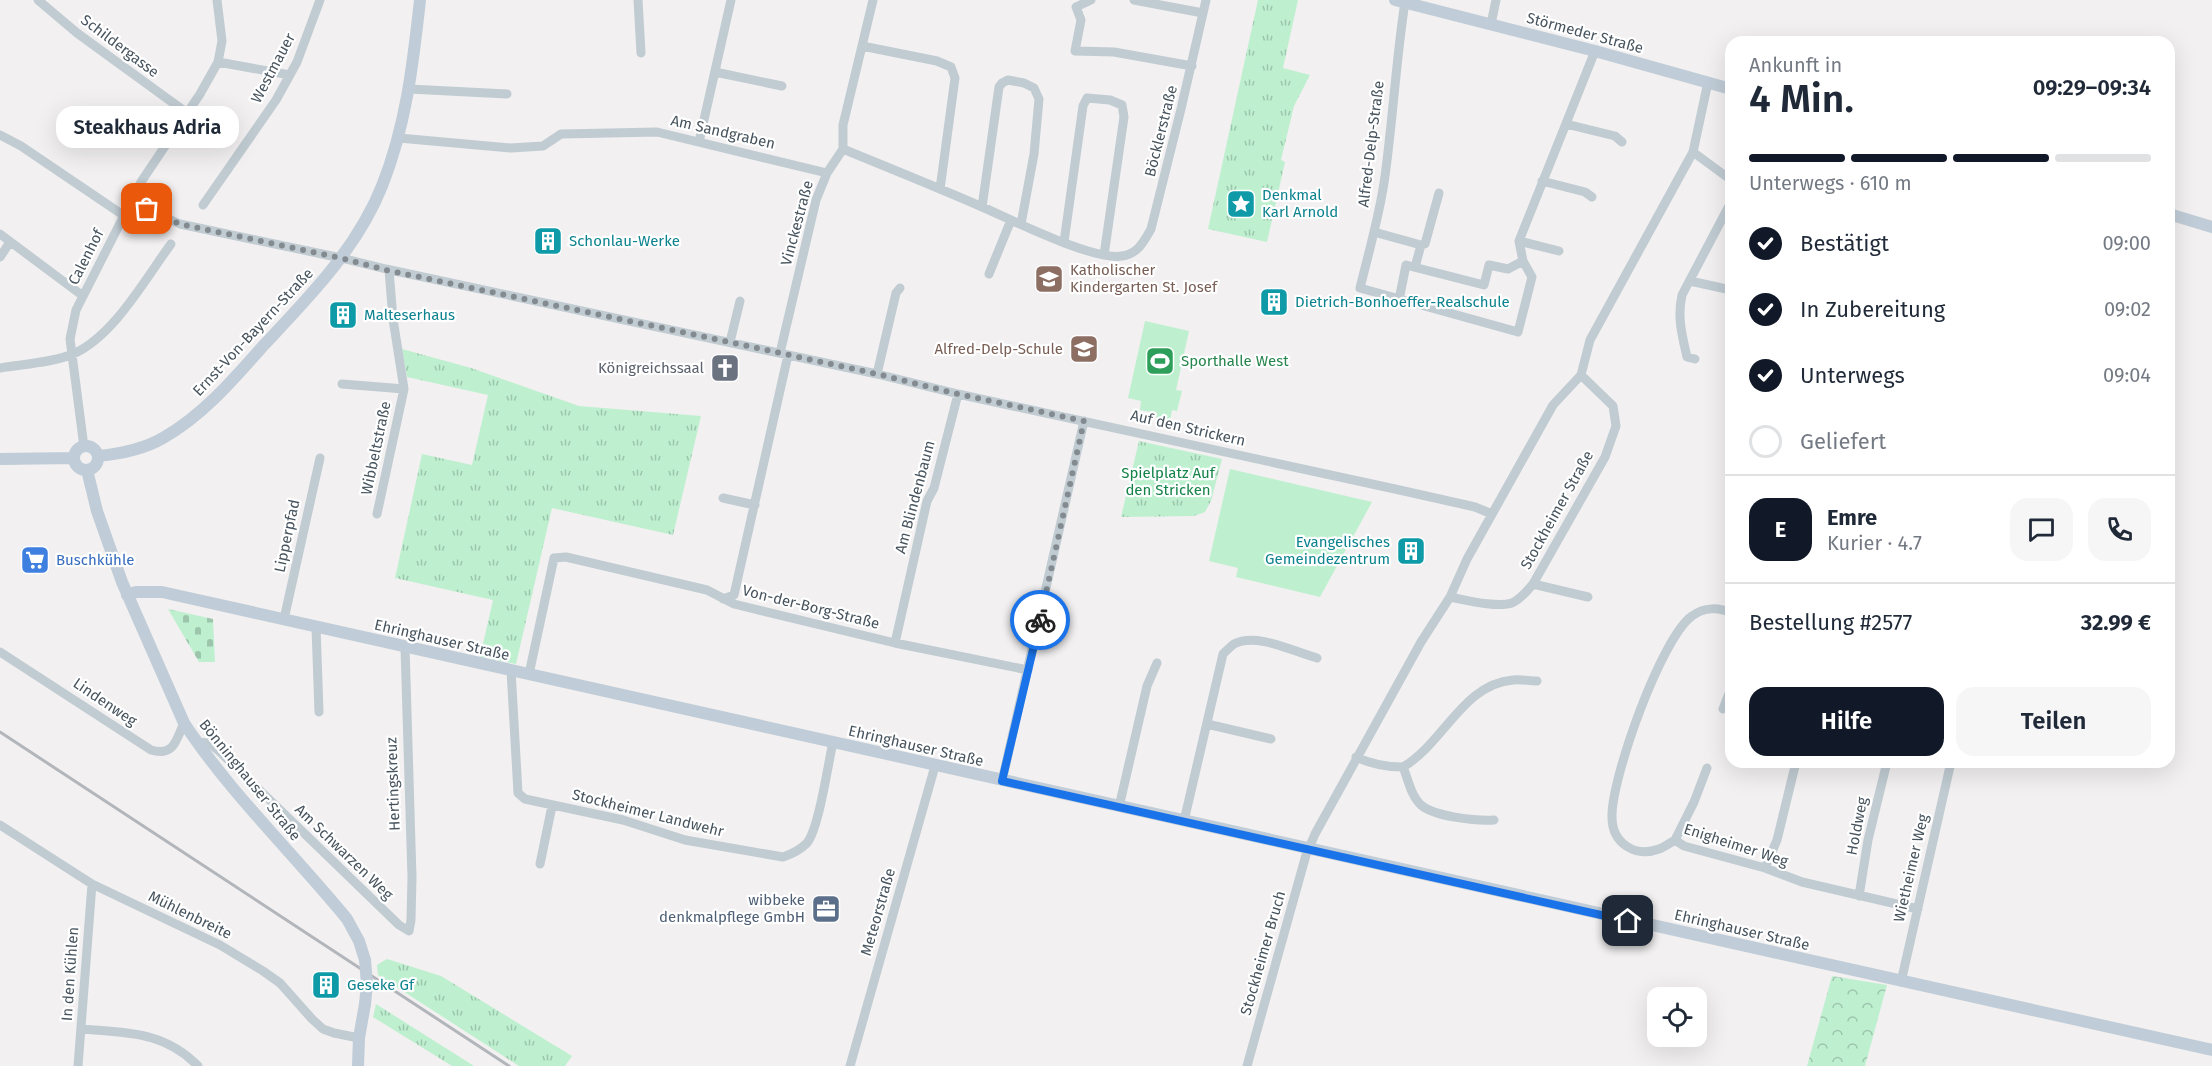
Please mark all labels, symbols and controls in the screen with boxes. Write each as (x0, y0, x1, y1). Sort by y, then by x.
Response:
street label: Störmeder Straße (1525, 9, 1645, 57)
street label: Schildergasse (77, 11, 163, 81)
street label: Westmauer (247, 30, 299, 106)
text: Ankunft in (1749, 53, 1842, 77)
text: 09:29–09:34 (2033, 74, 2151, 101)
text: 4 Min. (1749, 76, 1854, 122)
street label: Alfred-Delp-Straße (1354, 80, 1388, 208)
street label: Böcklerstraße (1141, 83, 1181, 179)
callout: Steakhaus Adria (56, 107, 238, 149)
street label: Am Sandgraben (669, 111, 777, 153)
text: Steakhaus Adria (74, 115, 221, 139)
text: Unterwegs · 610 m (1749, 171, 1912, 195)
street label: Vinckestraße (777, 179, 817, 267)
pin (121, 183, 172, 234)
place label: Denkmal Karl Arnold (1262, 186, 1338, 221)
place icon: Denkmal Karl Arnold (1225, 188, 1257, 220)
icon: bag (130, 192, 163, 225)
street label: Calenhof (64, 225, 108, 288)
building icon: Schonlau-Werke (532, 225, 564, 257)
icon: check (1749, 227, 1782, 260)
text: Bestätigt (1800, 230, 1889, 257)
text: 09:00 (2102, 231, 2151, 255)
place label: Schonlau-Werke (569, 232, 680, 250)
place label: Katholischer Kindergarten St. Josef (1070, 261, 1218, 296)
school or university icon: Katholischer Kindergarten St. Josef (1033, 263, 1065, 295)
street label: Ernst-Von-Bayern-Straße (189, 264, 317, 400)
building icon: Dietrich-Bonhoeffer-Realschule (1258, 286, 1290, 318)
place label: Dietrich-Bonhoeffer-Realschule (1295, 293, 1510, 311)
icon: check (1749, 293, 1782, 326)
text: In Zubereitung (1800, 296, 1945, 323)
text: 09:02 (2104, 297, 2151, 321)
building icon: Malteserhaus (327, 299, 359, 331)
place label: Malteserhaus (364, 306, 455, 324)
school or university icon: Alfred-Delp-Schule (1068, 333, 1100, 365)
place label: Alfred-Delp-Schule (935, 340, 1063, 358)
sports icon: Sporthalle West (1144, 345, 1176, 377)
church icon: Königreichssaal (709, 352, 741, 384)
place label: Sporthalle West (1181, 352, 1289, 370)
place label: Königreichssaal (598, 359, 705, 377)
icon: check (1749, 359, 1782, 392)
text: Unterwegs (1800, 362, 1905, 389)
text: 09:04 (2103, 363, 2151, 387)
street label: Wibbeltstraße (357, 399, 395, 497)
street label: Auf den Strickern (1129, 406, 1247, 450)
text: Geliefert (1800, 428, 1886, 455)
street label: Am Blindenbaum (891, 438, 939, 556)
street label: Stockheimer Straße (1517, 447, 1597, 573)
park label: Spielplatz Auf den Stricken (1121, 464, 1216, 499)
street label: Lipperpfad (270, 498, 304, 574)
button: chat (2010, 498, 2073, 561)
button: phone (2088, 498, 2151, 561)
text: Emre (1827, 504, 1877, 531)
text: E (1775, 516, 1786, 543)
text: Kurier · 4.7 (1827, 531, 1922, 555)
place label: Evangelisches Gemeindezentrum (1265, 533, 1390, 568)
building icon: Evangelisches Gemeindezentrum (1395, 535, 1427, 567)
supermarket icon: Buschkühle (19, 544, 51, 576)
place label: Buschkühle (56, 551, 134, 569)
street label: Von-der-Borg-Straße (741, 581, 881, 633)
courier (1010, 590, 1070, 650)
icon: bike (1024, 604, 1057, 637)
text: Bestellung #2577 (1749, 609, 1912, 636)
text: 32.99 € (2081, 609, 2151, 636)
street label: Ehringhauser Straße (373, 616, 511, 664)
street label: Lindenweg (70, 674, 141, 730)
button: Hilfe (1749, 687, 1944, 756)
button: Teilen (1956, 687, 2151, 756)
street label: Bönninghauser Straße (195, 716, 305, 844)
street label: Ehringhauser Straße (847, 722, 985, 770)
street label: Hertingskreuz (382, 736, 404, 831)
street label: Stockheimer Landwehr (570, 785, 726, 841)
street label: Holdweg (1843, 795, 1871, 857)
street label: Am Schwarzen Weg (291, 801, 397, 904)
street label: Wietheimer Weg (1890, 812, 1932, 924)
street label: Enigheimer Weg (1681, 820, 1791, 870)
street label: Meteorstraße (857, 866, 899, 958)
street label: Mühlenbreite (145, 887, 235, 943)
street label: Stockheimer Bruch (1237, 889, 1289, 1017)
place label: wibbeke denkmalpflege GmbH (659, 891, 805, 926)
office icon: wibbeke denkmalpflege GmbH (810, 893, 842, 925)
pin (1602, 895, 1653, 946)
icon: home (1611, 904, 1644, 937)
street label: Ehringhauser Straße (1673, 906, 1811, 954)
street label: In den Kühlen (58, 926, 82, 1022)
building icon: Geseke Gf (310, 969, 342, 1001)
place label: Geseke Gf (347, 976, 415, 994)
map controls (1647, 987, 1707, 1047)
button: locate (1647, 987, 1707, 1047)

